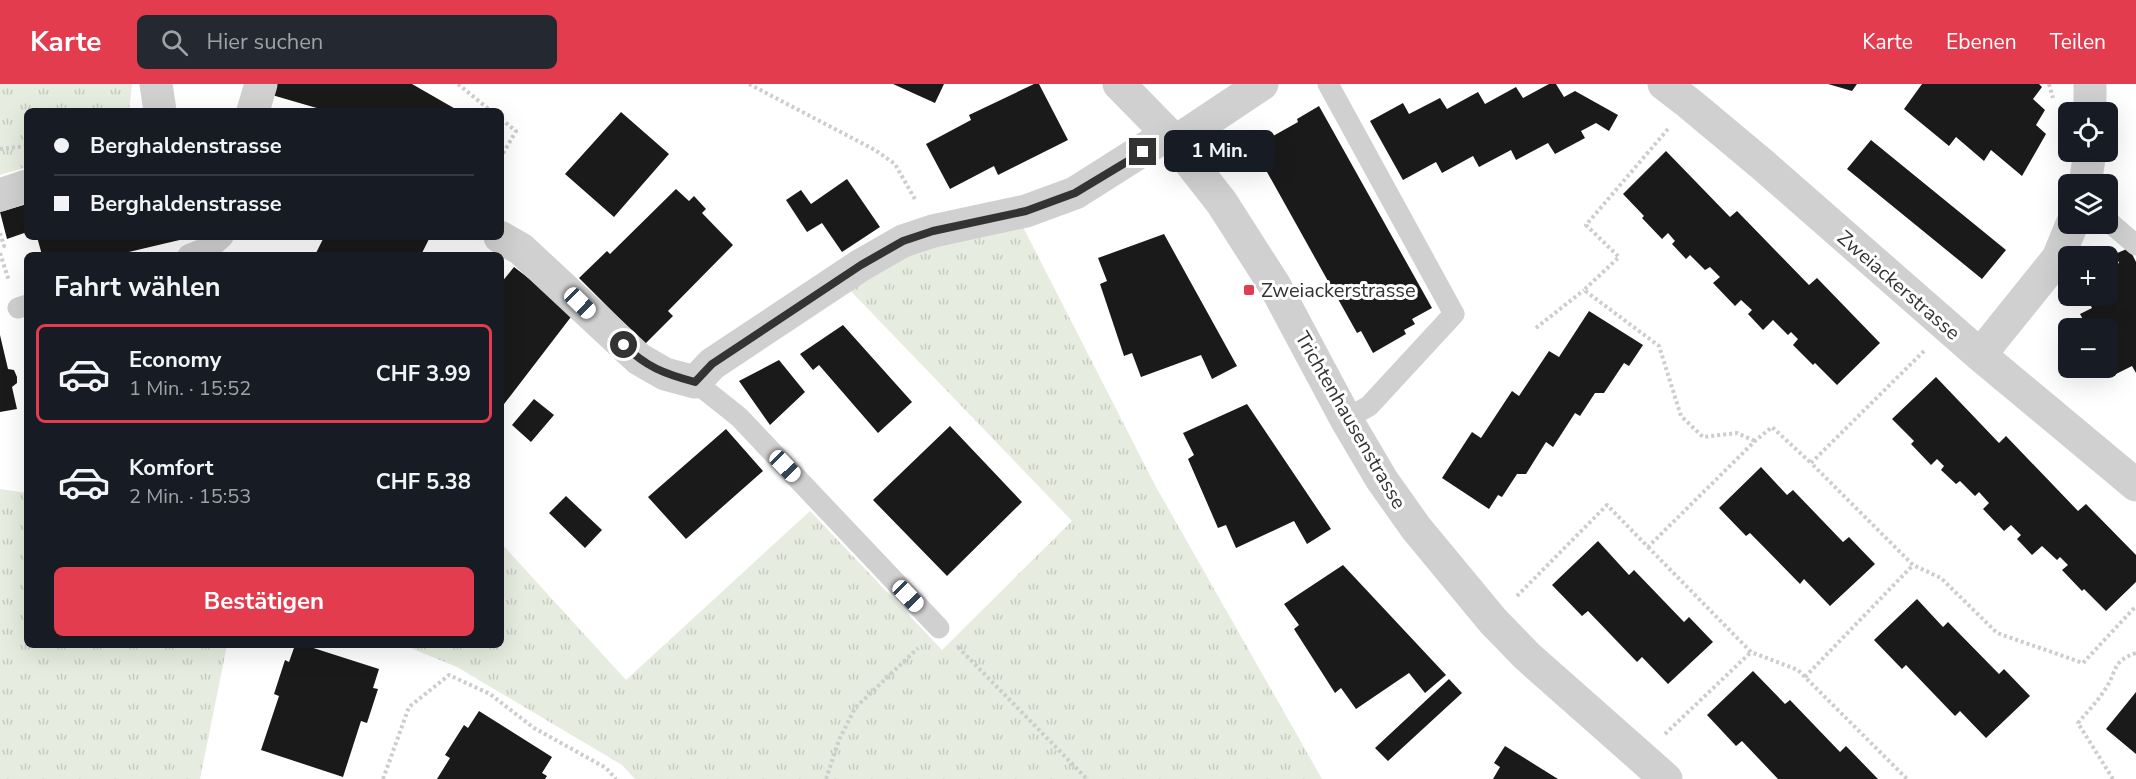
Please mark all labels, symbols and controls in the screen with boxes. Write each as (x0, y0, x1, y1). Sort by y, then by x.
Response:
search box (137, 15, 557, 69)
text: Karte (30, 23, 101, 61)
icon: search (158, 26, 191, 59)
text: Hier suchen (206, 27, 323, 57)
text: Karte (1862, 28, 1913, 56)
text: Ebenen (1946, 28, 2017, 56)
text: Teilen (2050, 28, 2106, 56)
map controls (2058, 102, 2118, 378)
button: locate (2058, 102, 2118, 162)
text: Berghaldenstrasse (90, 131, 282, 161)
callout: 1 Min. (1164, 131, 1275, 173)
text: 1 Min. (1191, 137, 1248, 164)
route end (1129, 138, 1156, 165)
button: layers (2058, 174, 2118, 234)
text: Berghaldenstrasse (90, 189, 282, 219)
street label: Zweiackerstrasse (1831, 224, 1966, 346)
button: + (2058, 246, 2118, 306)
text: Fahrt wählen (54, 269, 220, 306)
place label: Zweiackerstrasse (1261, 277, 1416, 304)
marker: Zweiackerstrasse (1242, 283, 1256, 297)
car (561, 284, 599, 322)
button: − (2058, 318, 2118, 378)
street label: Trichtenhausenstrasse (1289, 327, 1412, 514)
route start (610, 331, 637, 358)
text: Economy (129, 345, 221, 375)
icon: car (57, 347, 111, 401)
text: CHF 3.99 (376, 359, 471, 389)
text: 1 Min. · 15:52 (129, 375, 251, 402)
car (766, 447, 804, 485)
text: Komfort (129, 453, 213, 483)
icon: car (57, 455, 111, 509)
text: CHF 5.38 (376, 467, 471, 497)
text: 2 Min. · 15:53 (129, 483, 251, 510)
button: Bestätigen (54, 567, 474, 636)
car (889, 577, 927, 615)

